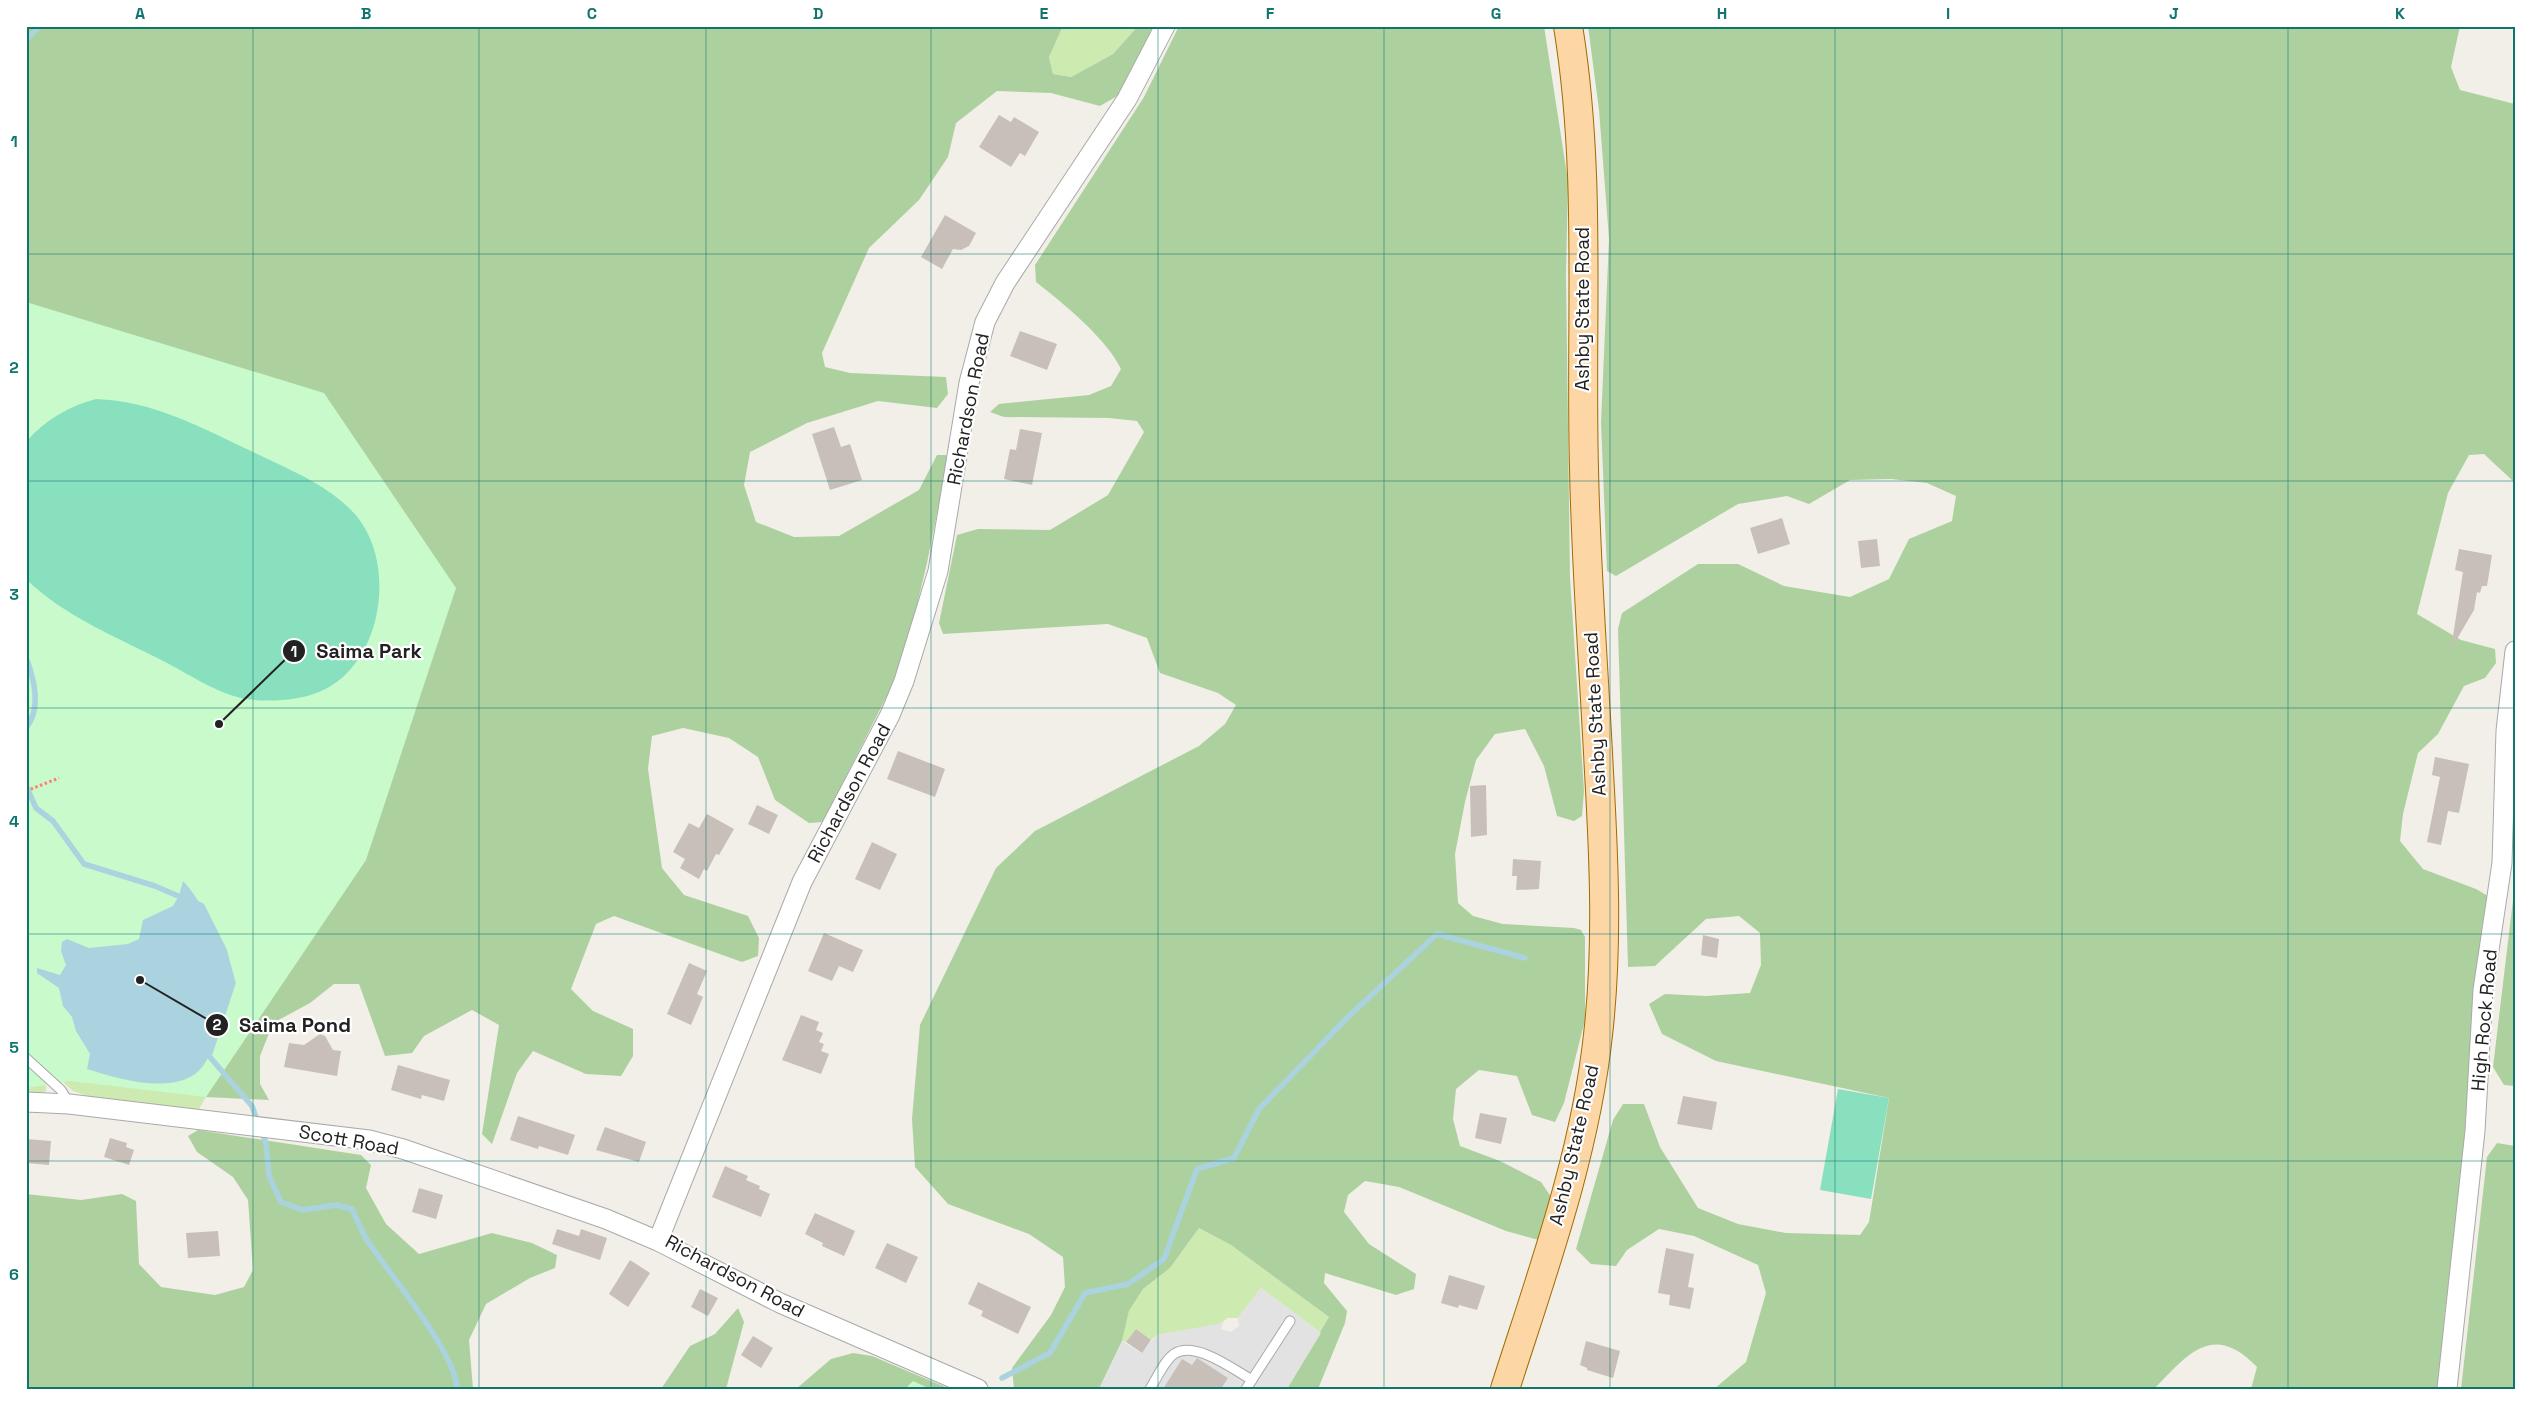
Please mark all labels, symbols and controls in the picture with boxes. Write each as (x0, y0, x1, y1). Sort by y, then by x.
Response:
text: A (135, 3, 145, 24)
text: B (361, 3, 371, 24)
text: C (587, 3, 597, 24)
text: D (813, 3, 823, 24)
text: E (1040, 3, 1049, 24)
text: F (1266, 3, 1275, 24)
text: G (1491, 3, 1501, 24)
text: H (1717, 3, 1727, 24)
text: I (1946, 3, 1950, 24)
text: J (2169, 3, 2179, 24)
text: K (2395, 3, 2405, 24)
text: 1 (10, 131, 18, 152)
street label: Ashby State Road (1570, 227, 1595, 391)
street label: Richardson Road (941, 331, 995, 487)
text: 2 (9, 357, 19, 378)
text: 3 (9, 584, 19, 605)
street label: Ashby State Road (1578, 631, 1612, 797)
callout: Saima Park (282, 634, 432, 669)
text: Saima Park (316, 638, 422, 664)
text: 1 (291, 642, 297, 661)
street label: Richardson Road (802, 719, 896, 867)
text: 4 (9, 811, 19, 832)
street label: High Rock Road (2465, 948, 2503, 1092)
callout: Saima Pond (204, 1007, 361, 1042)
text: Saima Pond (239, 1012, 351, 1038)
text: 2 (213, 1015, 222, 1034)
text: 5 (9, 1037, 19, 1058)
street label: Ashby State Road (1543, 1062, 1605, 1228)
street label: Scott Road (297, 1119, 401, 1161)
street label: Richardson Road (661, 1229, 809, 1323)
text: 6 (9, 1264, 19, 1285)

